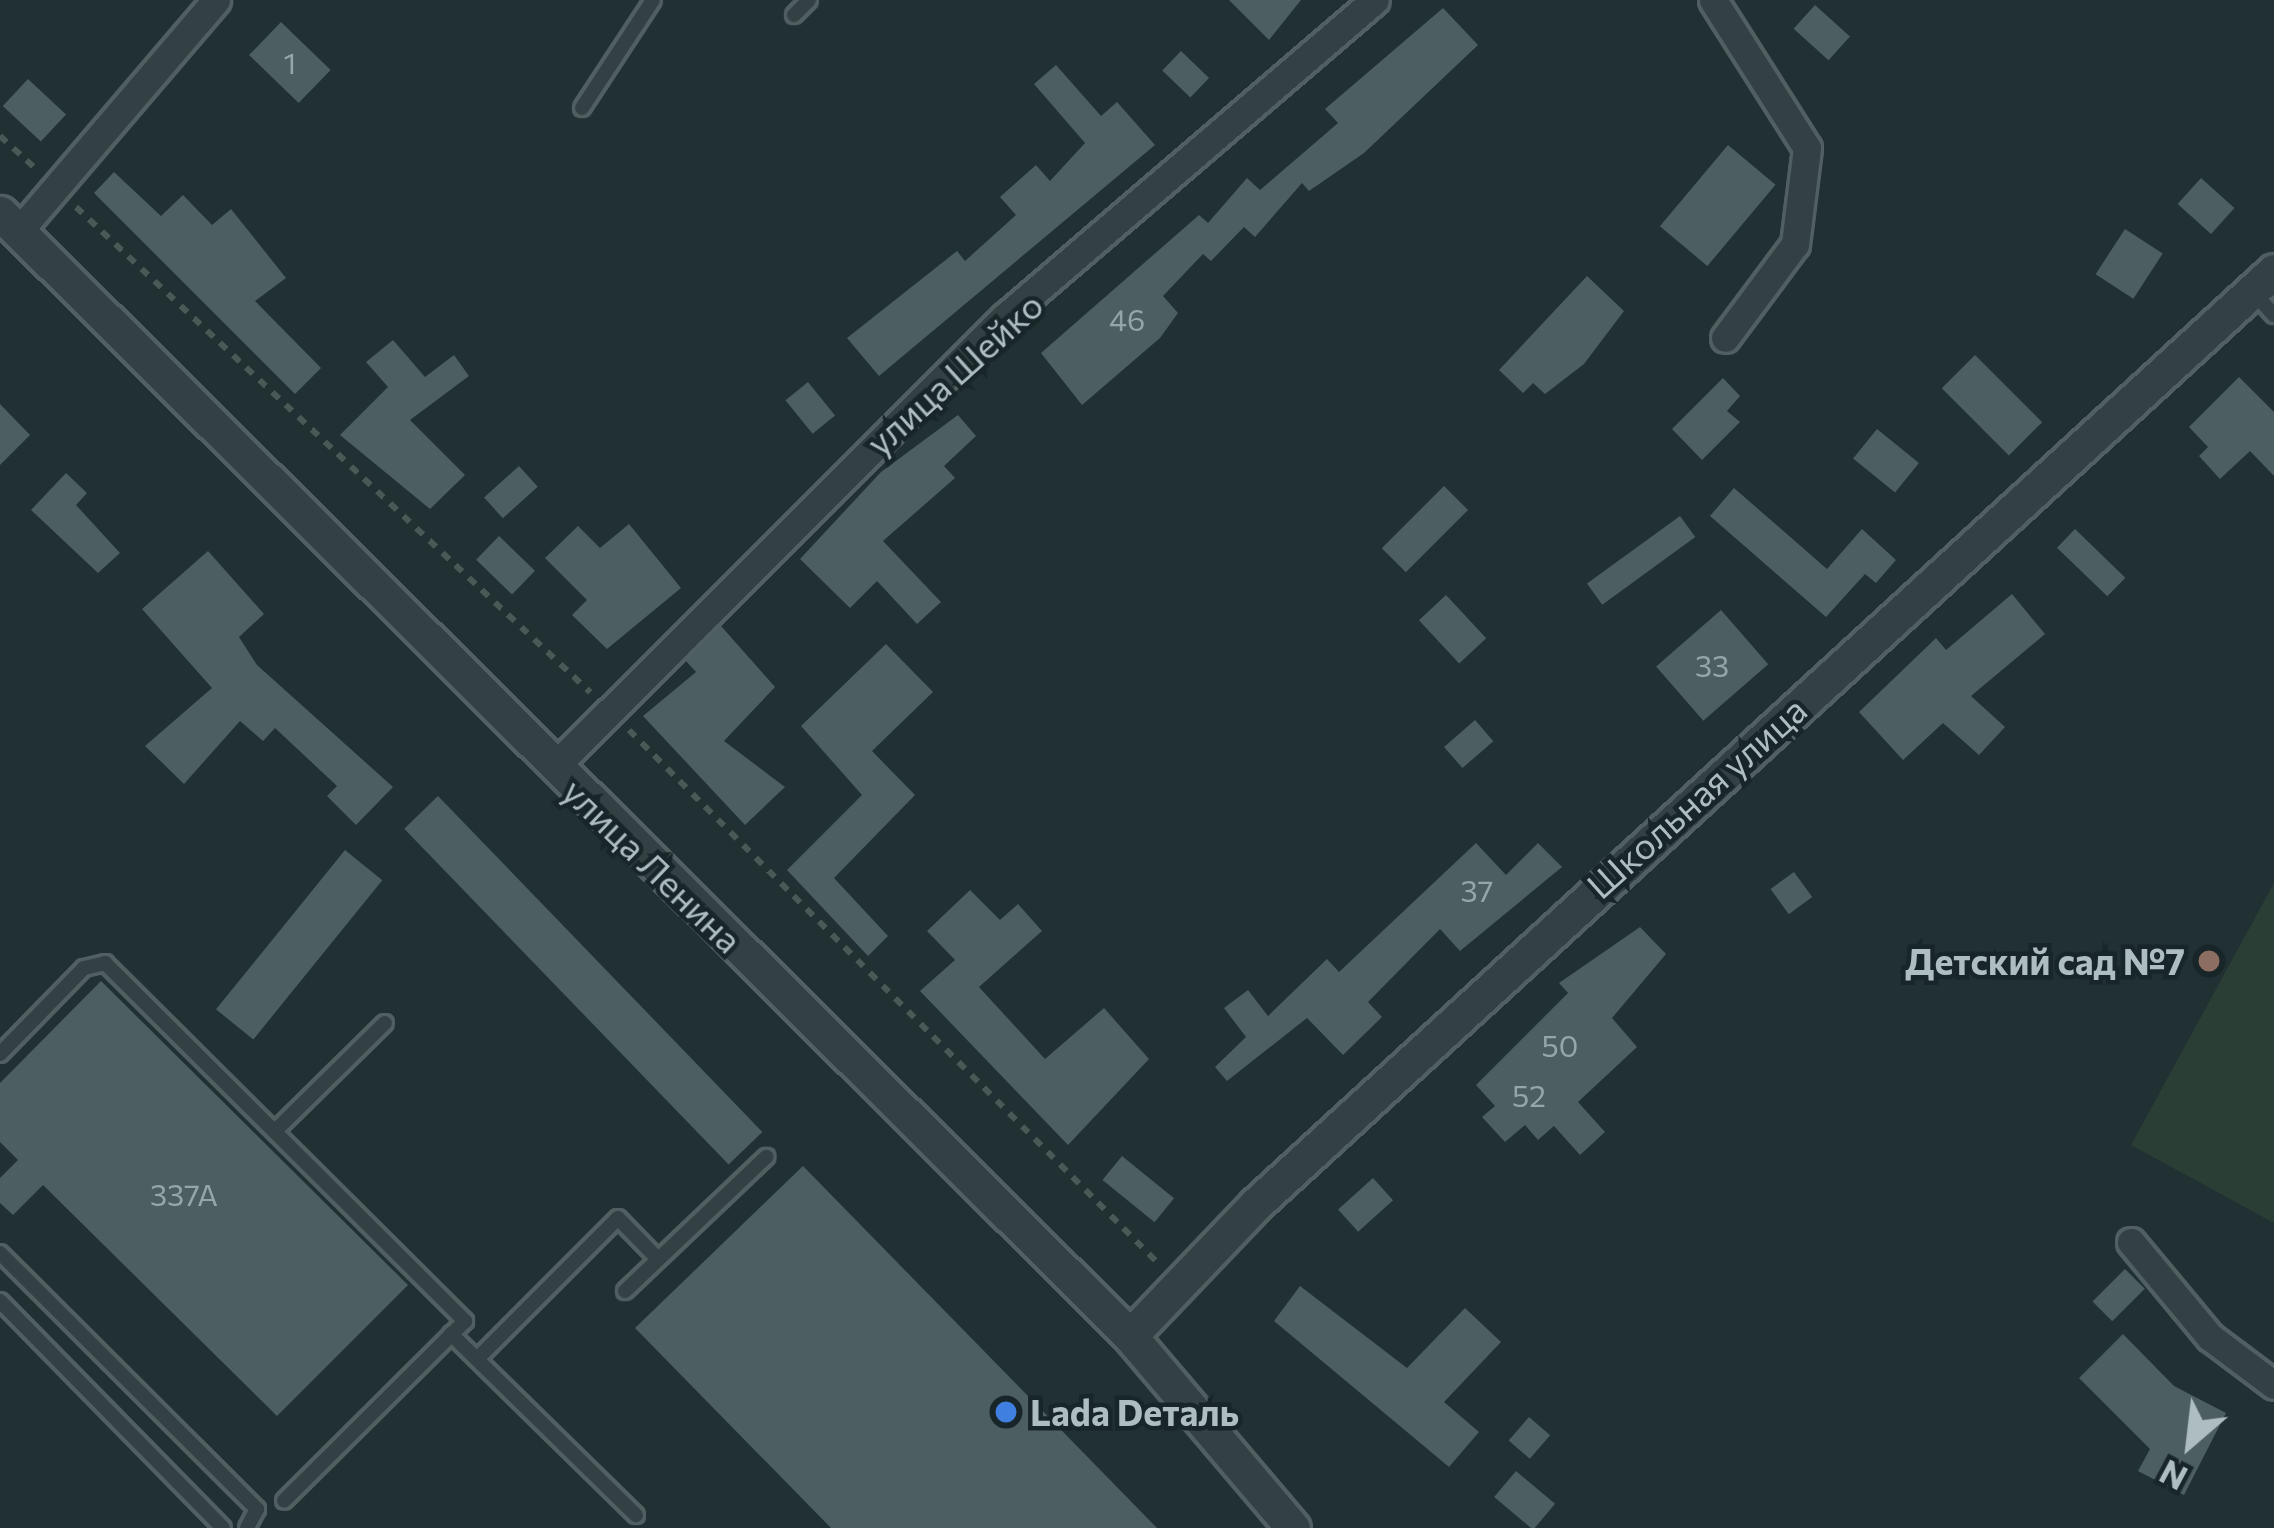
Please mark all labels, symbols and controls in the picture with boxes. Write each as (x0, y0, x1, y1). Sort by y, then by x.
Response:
house number: 1 (284, 44, 296, 80)
street label: улица Шейко (857, 282, 1051, 464)
house number: 46 (1109, 301, 1145, 337)
house number: 33 (1695, 647, 1729, 683)
street label: Школьная улица (1577, 687, 1815, 907)
street label: улица Ленина (555, 769, 751, 961)
house number: 37 (1461, 872, 1493, 908)
place label: Детский сад №7 (1905, 939, 2185, 983)
marker: Детский сад №7 (2196, 948, 2222, 974)
house number: 50 (1542, 1027, 1578, 1063)
house number: 52 (1512, 1077, 1546, 1113)
house number: 337А (150, 1176, 218, 1212)
north arrow (2130, 1384, 2250, 1504)
place label: Lada Dеталь (1030, 1390, 1239, 1434)
marker: Lada Dеталь (993, 1399, 1019, 1425)
text: N (2152, 1452, 2193, 1500)

